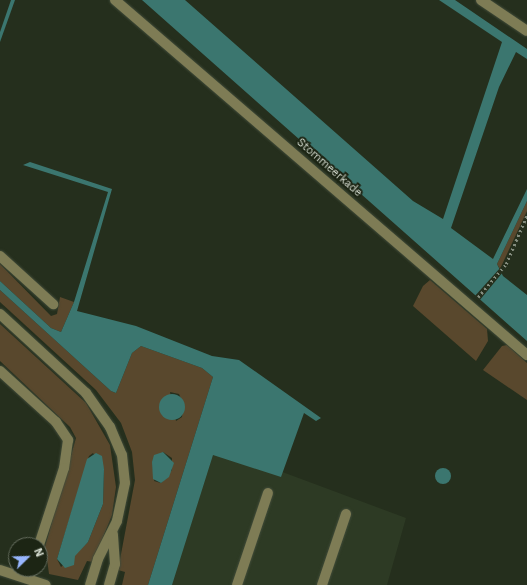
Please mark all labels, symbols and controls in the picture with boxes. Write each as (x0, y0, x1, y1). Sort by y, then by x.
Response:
street label: Stommeerkade (294, 136, 364, 200)
north arrow (8, 537, 48, 577)
text: N (31, 546, 46, 559)

